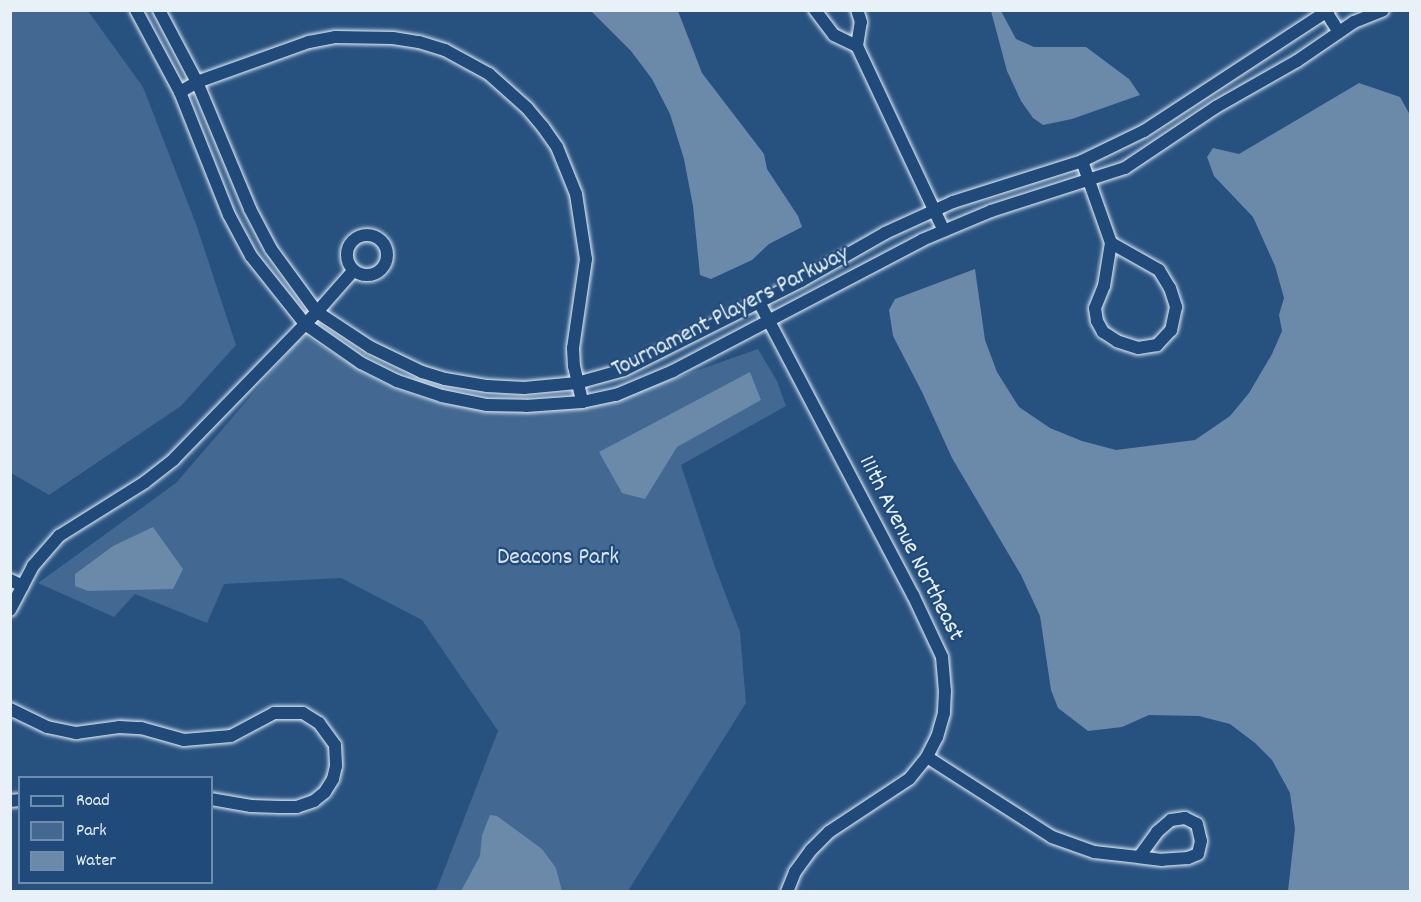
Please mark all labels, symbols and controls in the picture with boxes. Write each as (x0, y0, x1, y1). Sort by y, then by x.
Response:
street label: Tournament Players Parkway (608, 241, 854, 385)
street label: 111th Avenue Northeast (851, 451, 969, 647)
park label: Deacons Park (497, 545, 619, 573)
legend (18, 776, 213, 884)
text: Road (76, 789, 110, 814)
text: Park (76, 819, 107, 844)
text: Water (76, 849, 116, 874)

